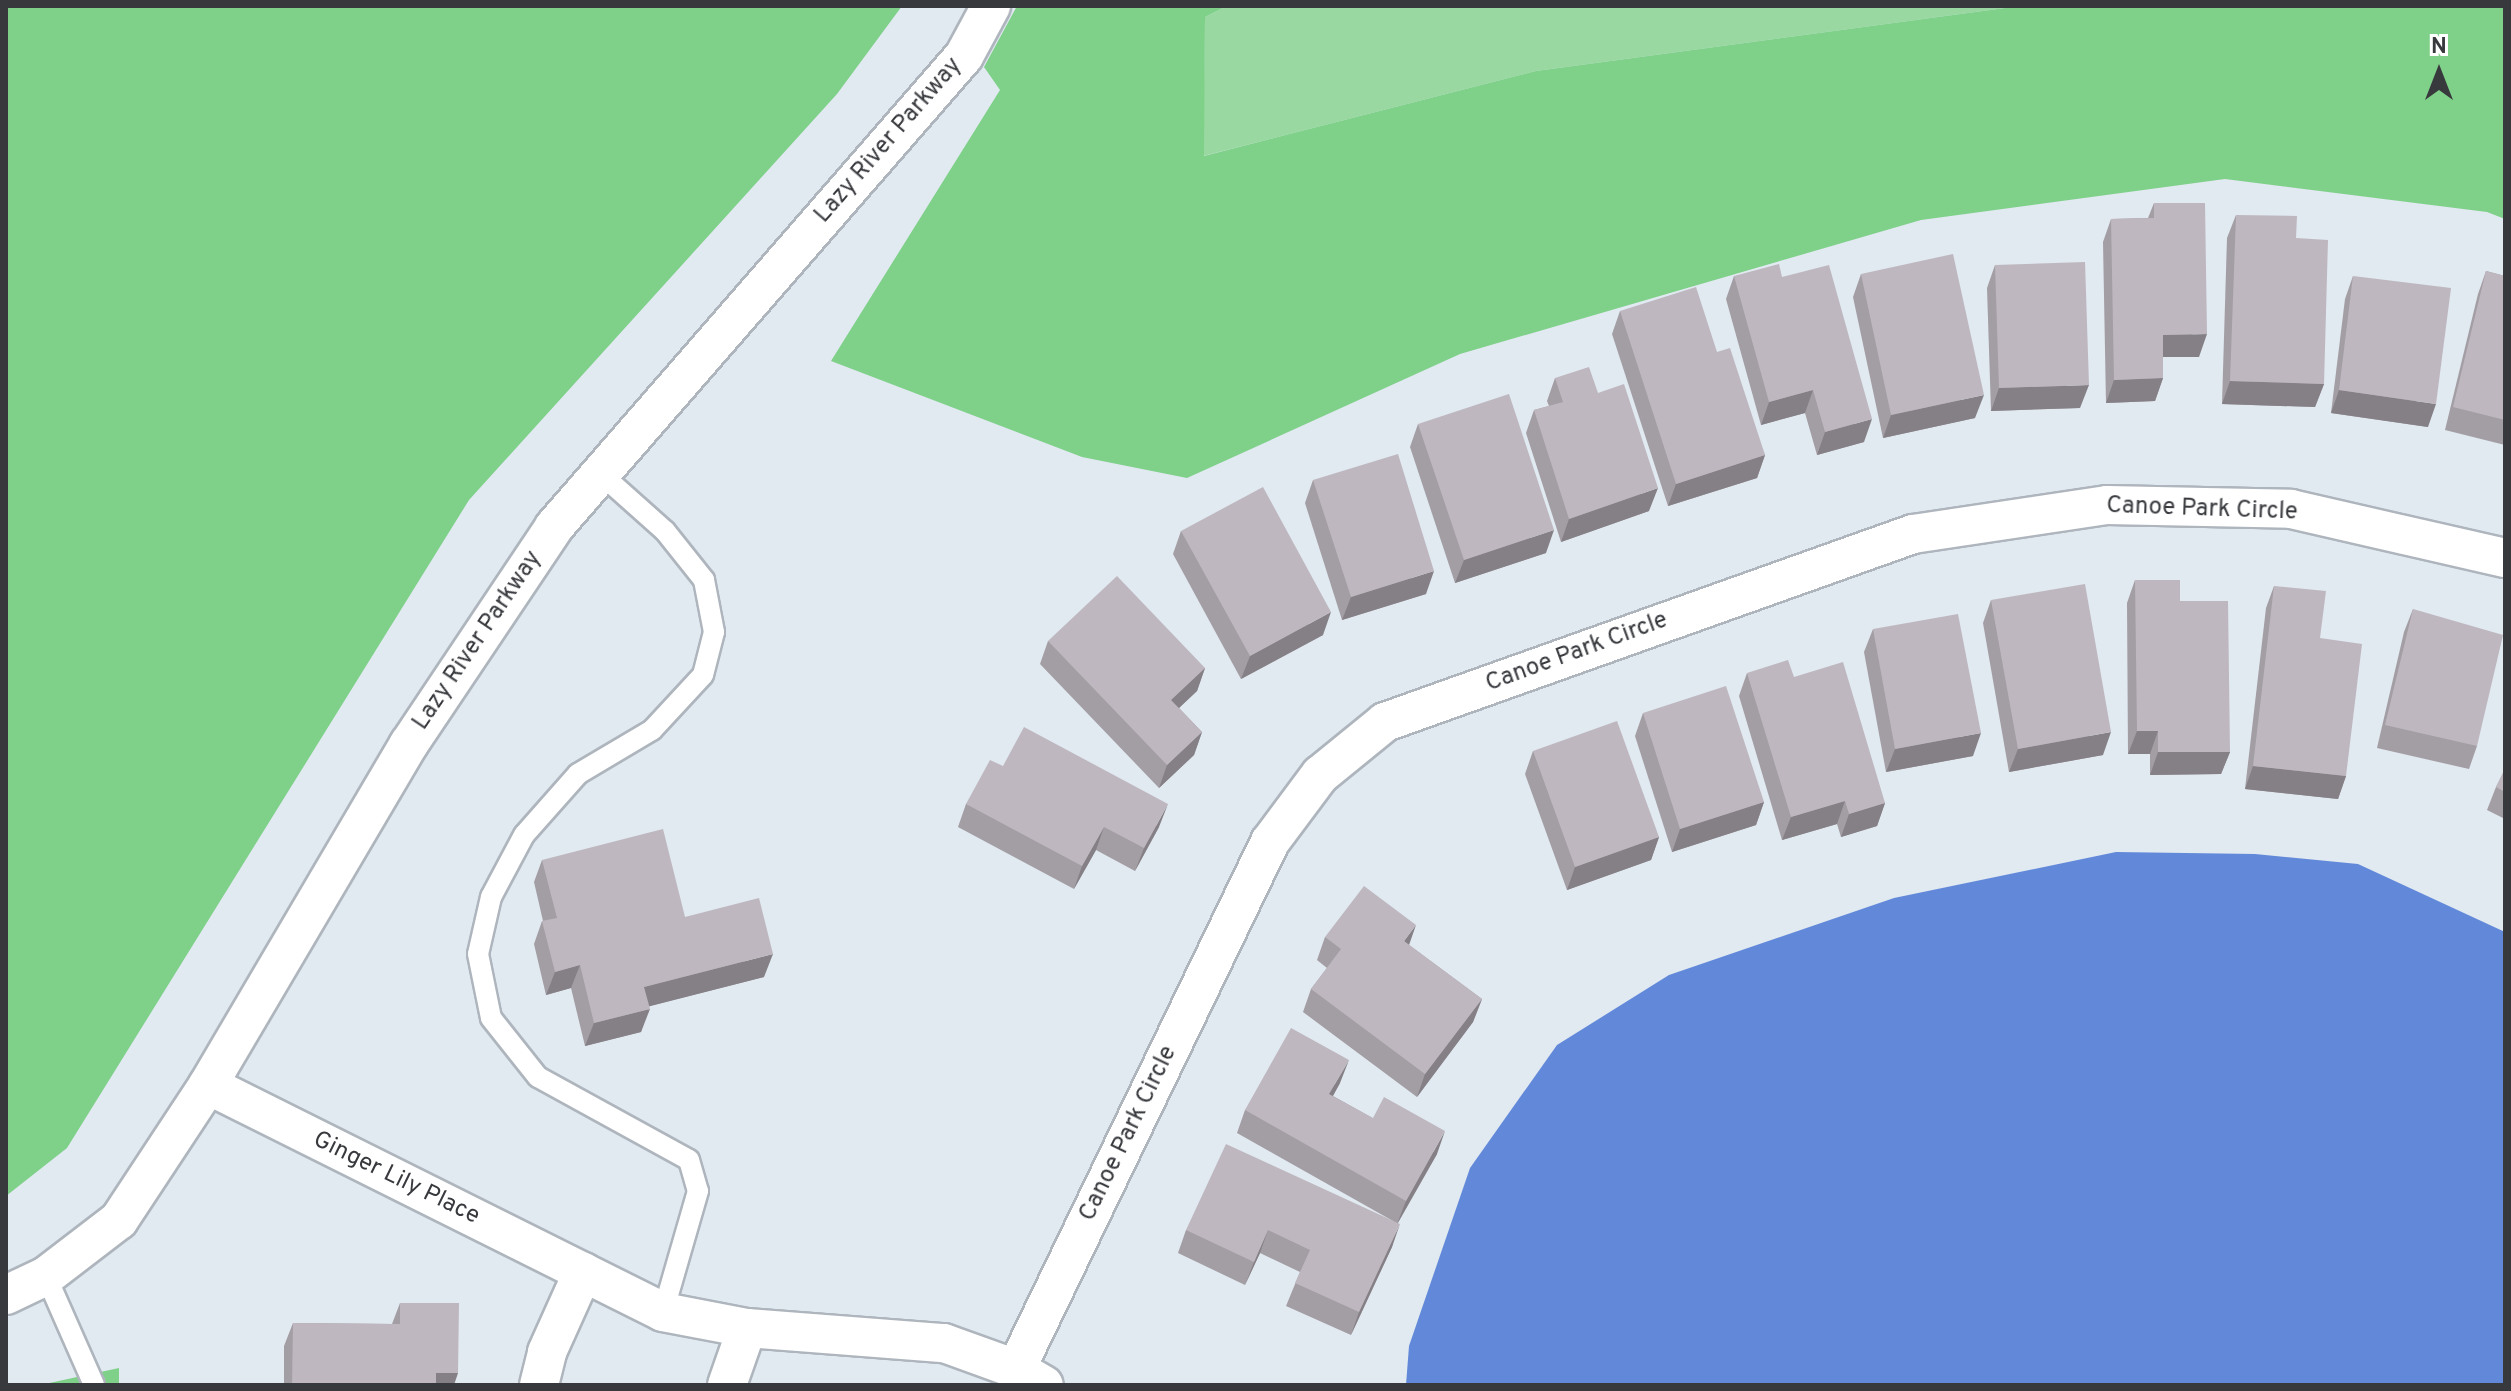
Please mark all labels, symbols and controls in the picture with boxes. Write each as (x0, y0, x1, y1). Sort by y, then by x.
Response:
north arrow (2399, 32, 2479, 112)
text: N (2431, 34, 2447, 61)
street label: Lazy River Parkway (809, 52, 969, 230)
street label: Canoe Park Circle (2106, 492, 2298, 528)
street label: Lazy River Parkway (407, 546, 549, 736)
street label: Canoe Park Circle (1482, 607, 1672, 699)
street label: Canoe Park Circle (1074, 1042, 1184, 1226)
street label: Ginger Lily Place (308, 1126, 484, 1232)

